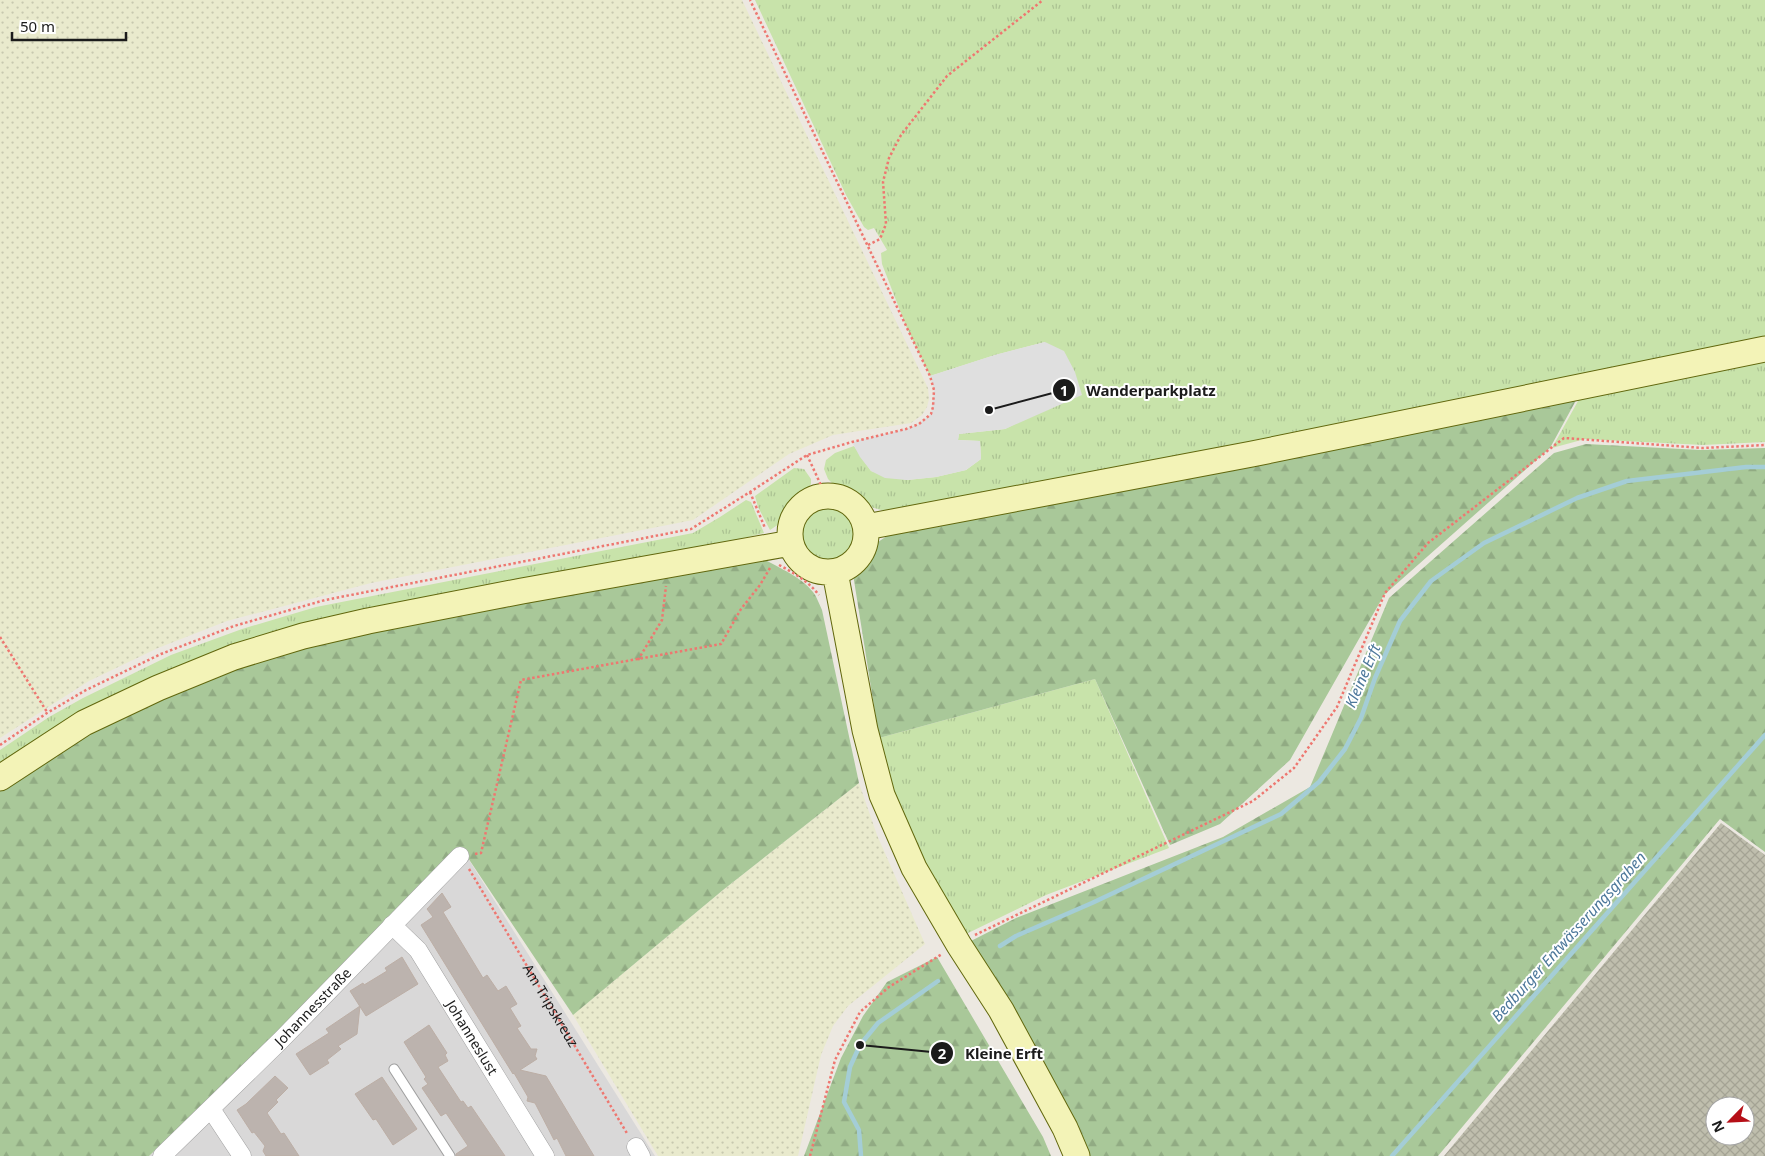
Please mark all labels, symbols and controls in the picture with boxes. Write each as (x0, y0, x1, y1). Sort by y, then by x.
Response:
scale bar (12, 10, 126, 42)
text: 50 m (20, 16, 55, 36)
callout: Wanderparkplatz (1051, 375, 1226, 405)
text: 1 (1060, 380, 1068, 400)
text: Wanderparkplatz (1086, 380, 1216, 400)
water label: Kleine Erft (1340, 640, 1385, 710)
water label: Bedburger Entwässerungsgraben (1487, 847, 1650, 1025)
street label: Am Tripskreuz (519, 960, 583, 1051)
street label: Johannesstraße (269, 963, 355, 1052)
street label: Johanneslust (441, 995, 503, 1078)
callout: Kleine Erft (930, 1038, 1053, 1068)
text: 2 (938, 1043, 947, 1063)
text: Kleine Erft (965, 1043, 1043, 1063)
north arrow (1705, 1096, 1755, 1146)
text: N (1707, 1117, 1729, 1136)

